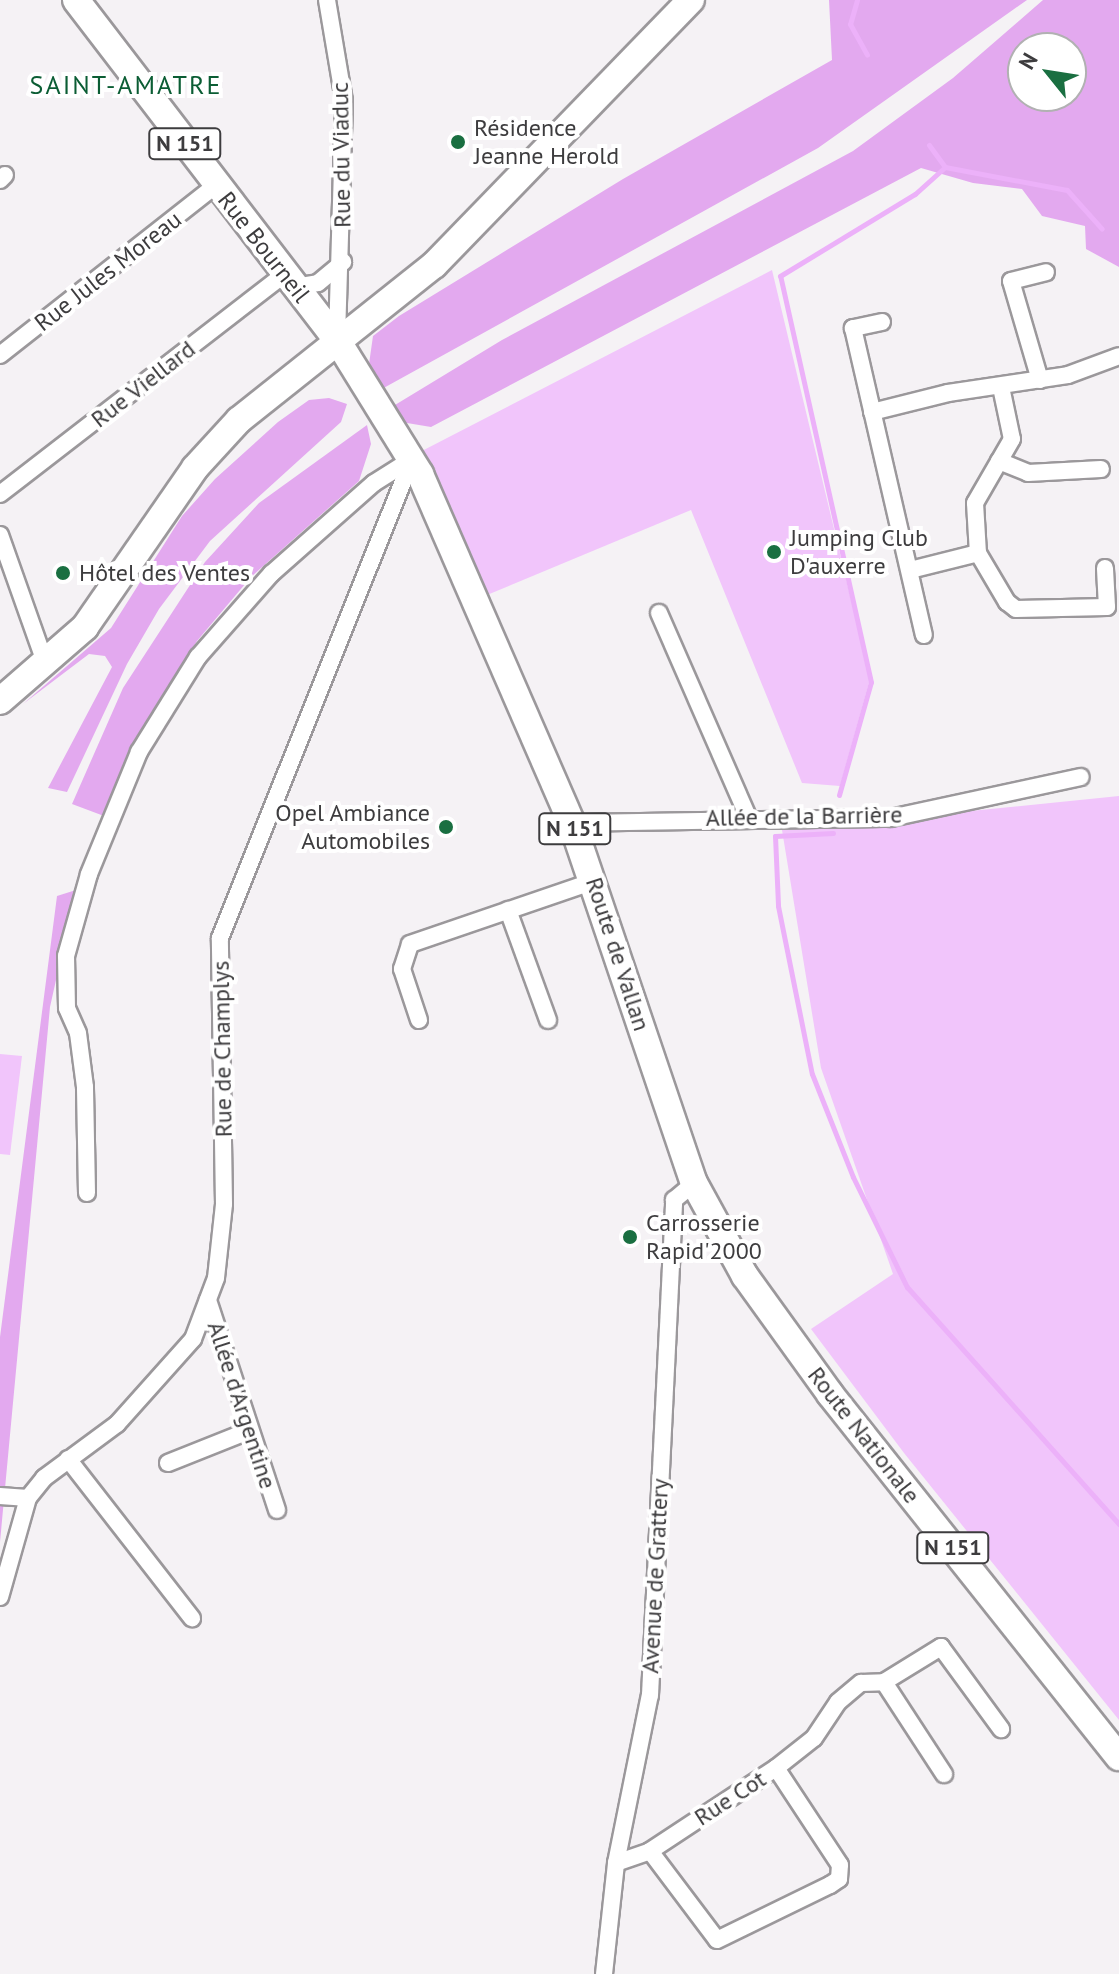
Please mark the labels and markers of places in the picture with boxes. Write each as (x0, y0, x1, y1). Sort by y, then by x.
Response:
place label: Résidence Jeanne Herold (474, 114, 619, 170)
marker: Résidence Jeanne Herold (449, 133, 467, 151)
place label: Jumping Club D'auxerre (790, 524, 928, 580)
marker: Jumping Club D'auxerre (765, 543, 783, 561)
place label: Hôtel des Ventes (79, 559, 251, 587)
marker: Hôtel des Ventes (54, 564, 72, 582)
place label: Opel Ambiance Automobiles (275, 799, 430, 855)
marker: Opel Ambiance Automobiles (437, 818, 455, 836)
place label: Carrosserie Rapid'2000 (646, 1209, 762, 1265)
marker: Carrosserie Rapid'2000 (621, 1228, 639, 1246)

